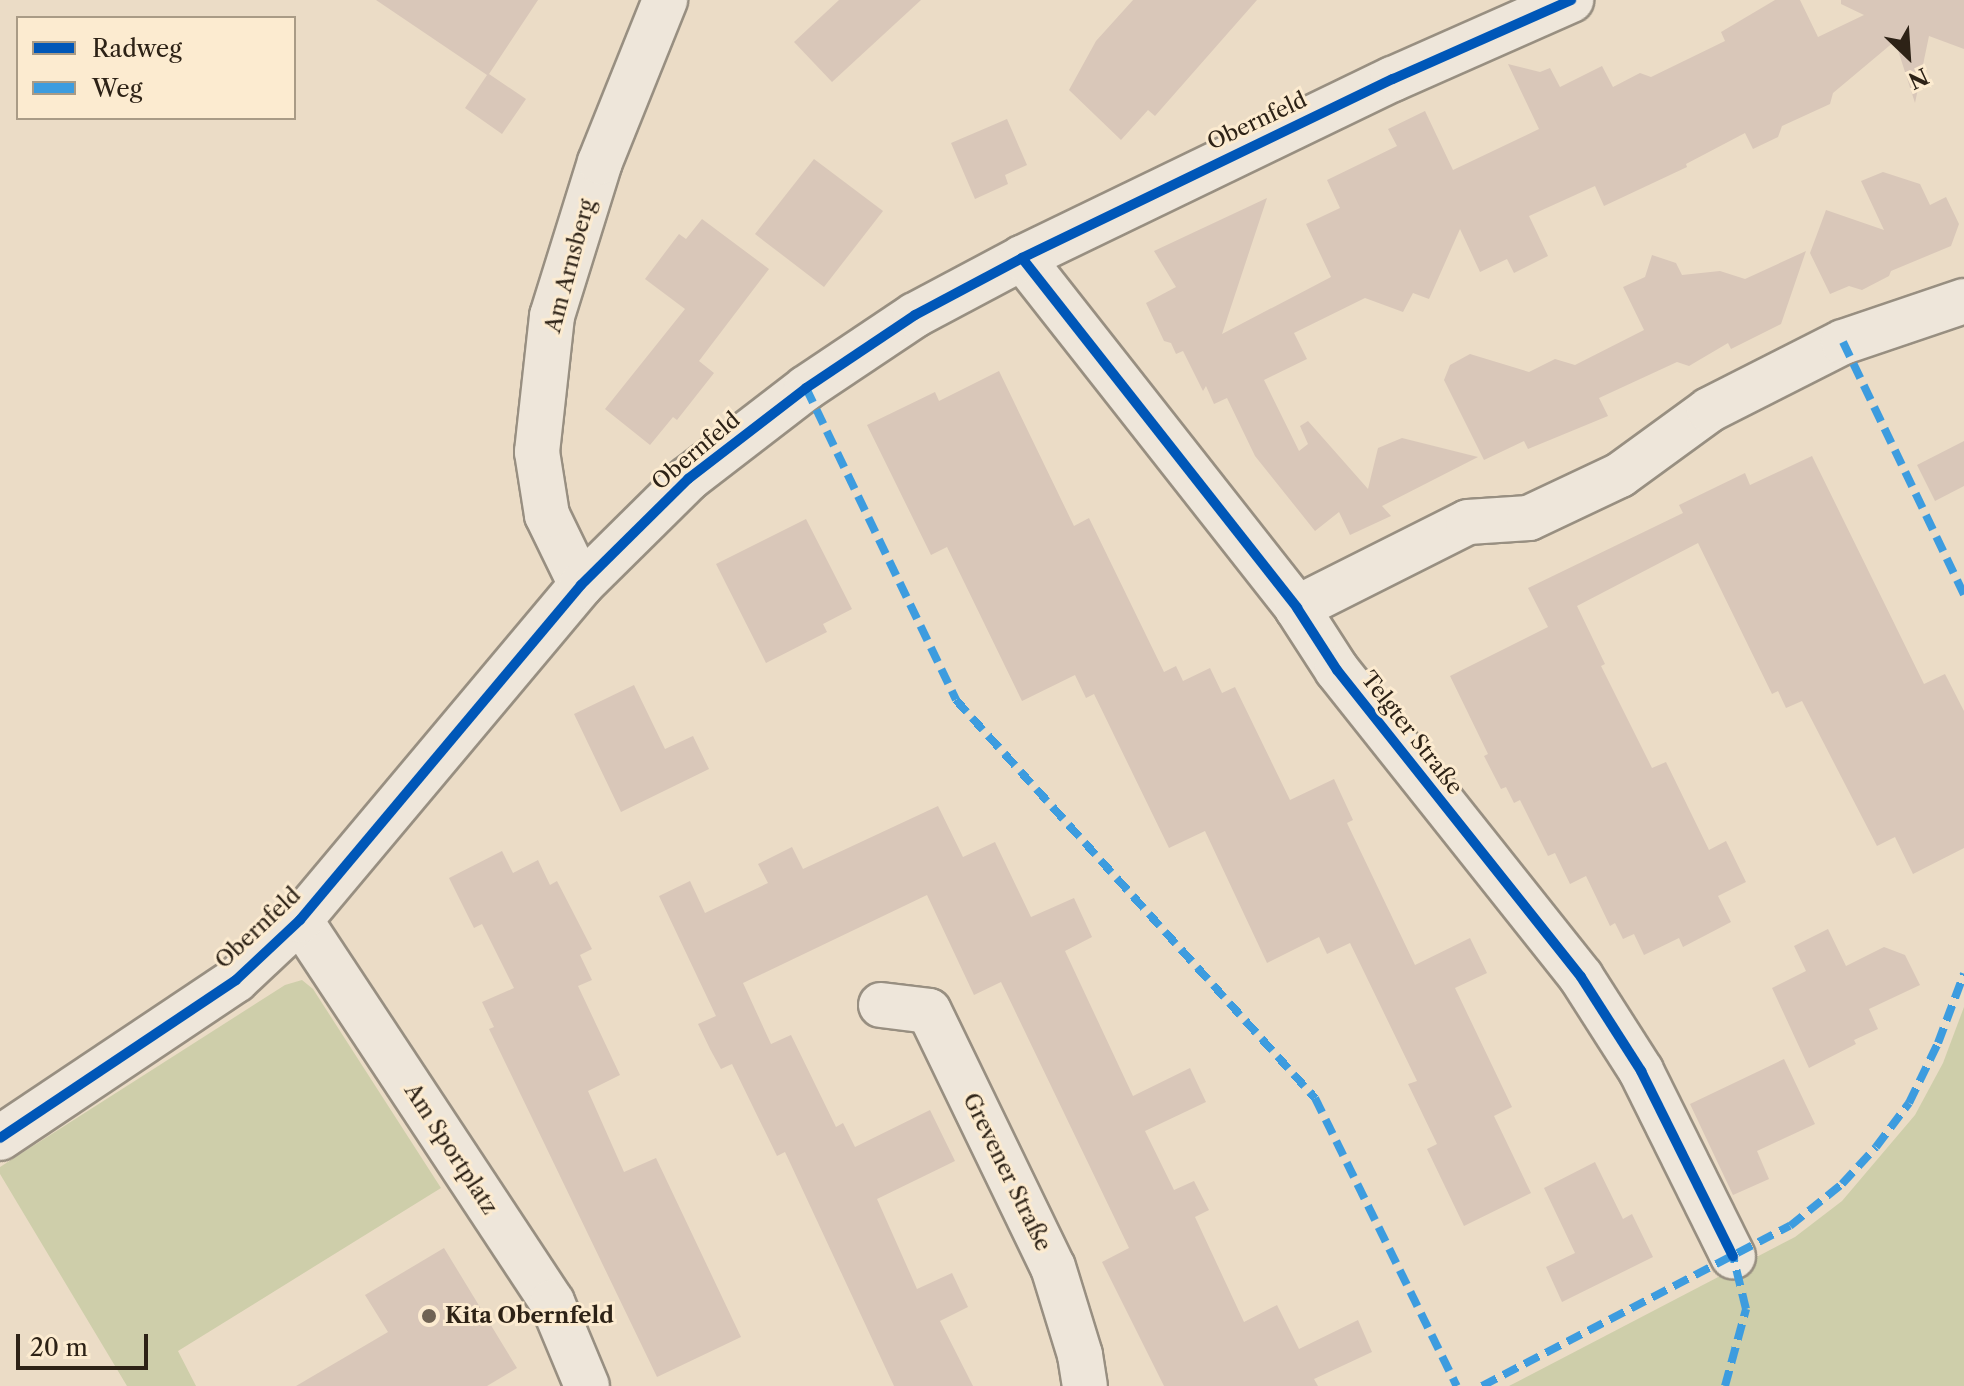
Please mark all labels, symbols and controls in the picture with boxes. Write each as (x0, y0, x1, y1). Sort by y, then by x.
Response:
legend (16, 16, 296, 120)
north arrow (1868, 16, 1948, 96)
text: Radweg (92, 34, 182, 63)
text: N (1904, 62, 1933, 94)
text: Weg (92, 74, 142, 103)
street label: Obernfeld (1203, 86, 1311, 156)
street label: Am Arnsberg (539, 196, 601, 336)
street label: Obernfeld (647, 407, 745, 495)
street label: Telgter Straße (1356, 666, 1468, 800)
street label: Obernfeld (210, 882, 306, 974)
street label: Am Sportplatz (399, 1079, 503, 1219)
street label: Grevener Straße (957, 1089, 1057, 1255)
place label: Kita Obernfeld (445, 1303, 614, 1329)
marker: Kita Obernfeld (420, 1307, 438, 1325)
scale bar (20, 1318, 152, 1368)
text: 20 m (30, 1333, 88, 1362)

